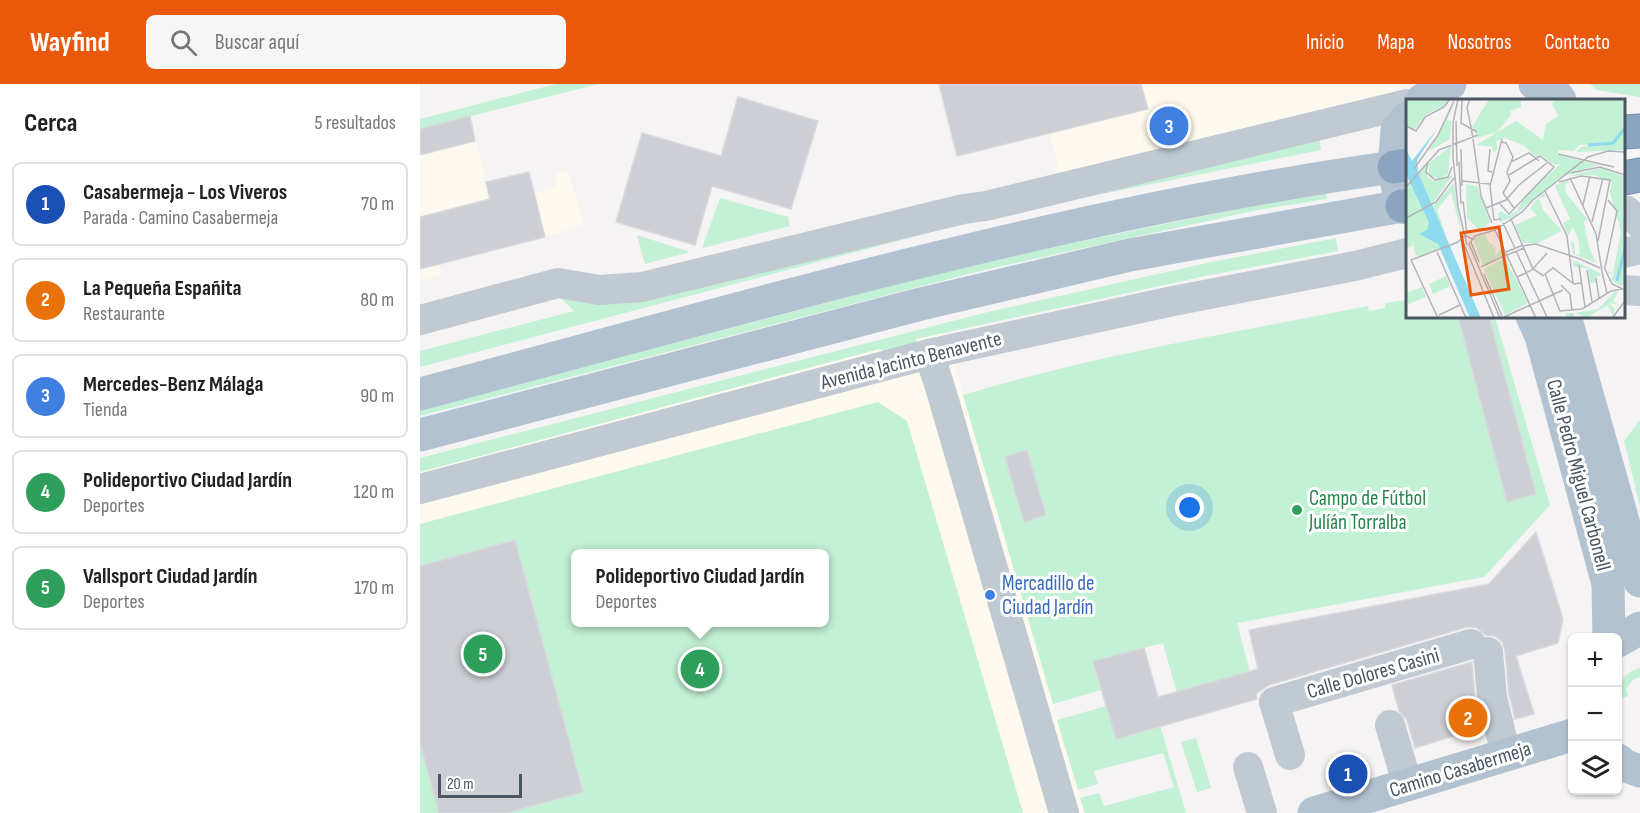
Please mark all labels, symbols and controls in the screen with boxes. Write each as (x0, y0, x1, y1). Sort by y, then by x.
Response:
search box (146, 15, 566, 69)
text: Wayfind (30, 26, 110, 59)
icon: search (167, 26, 200, 59)
text: Buscar aquí (215, 29, 299, 56)
text: Inicio (1306, 30, 1344, 55)
text: Mapa (1377, 30, 1415, 55)
text: Nosotros (1448, 30, 1512, 55)
text: Contacto (1545, 30, 1610, 55)
inset map (1406, 99, 1625, 318)
pin: 3 (1150, 104, 1188, 148)
text: Cerca (24, 108, 77, 139)
text: 5 resultados (315, 111, 396, 135)
text: Casabermeja - Los Viveros (83, 179, 287, 206)
text: 1 (42, 192, 49, 216)
text: 70 m (361, 192, 394, 216)
text: Parada · Camino Casabermeja (83, 206, 278, 230)
text: La Pequeña Españita (83, 275, 241, 302)
text: 2 (41, 288, 50, 312)
text: 80 m (360, 288, 394, 312)
text: Restaurante (83, 302, 165, 326)
street label: Avenida Jacinto Benavente (817, 326, 1004, 395)
text: Mercedes-Benz Málaga (83, 371, 263, 398)
street label: Calle Pedro Miguel Carbonell (1541, 377, 1616, 574)
text: 3 (41, 384, 50, 408)
text: 90 m (360, 384, 394, 408)
text: Tienda (83, 398, 127, 422)
text: Polideportivo Ciudad Jardín (83, 467, 292, 494)
text: 4 (41, 480, 50, 504)
text: 120 m (354, 480, 394, 504)
place label: Campo de Fútbol Julíán Torralba (1308, 486, 1426, 535)
your location (1175, 493, 1204, 522)
text: Deportes (83, 494, 145, 518)
marker: Campo de Fútbol Julíán Torralba (1290, 503, 1304, 517)
popup (571, 549, 829, 627)
text: Vallsport Ciudad Jardín (83, 563, 258, 590)
text: Polideportivo Ciudad Jardín (595, 563, 805, 590)
place label: Mercadillo de Ciudad Jardín (1002, 571, 1095, 620)
text: 5 (41, 576, 50, 600)
text: 170 m (354, 576, 394, 600)
marker: Mercadillo de Ciudad Jardín (983, 588, 997, 602)
text: Deportes (83, 590, 145, 614)
text: Deportes (595, 590, 657, 614)
pin: 5 (464, 632, 502, 676)
map controls (1568, 633, 1622, 795)
button: + (1568, 633, 1622, 687)
street label: Calle Dolores Casini (1304, 643, 1442, 704)
pin: 4 (680, 646, 720, 692)
button: − (1568, 687, 1622, 741)
pin: 2 (1448, 696, 1488, 740)
street label: Camino Casabermeja (1386, 736, 1534, 803)
button: layers (1568, 741, 1622, 795)
pin: 1 (1328, 752, 1368, 796)
scale bar (438, 771, 522, 798)
text: 20 m (447, 775, 474, 794)

